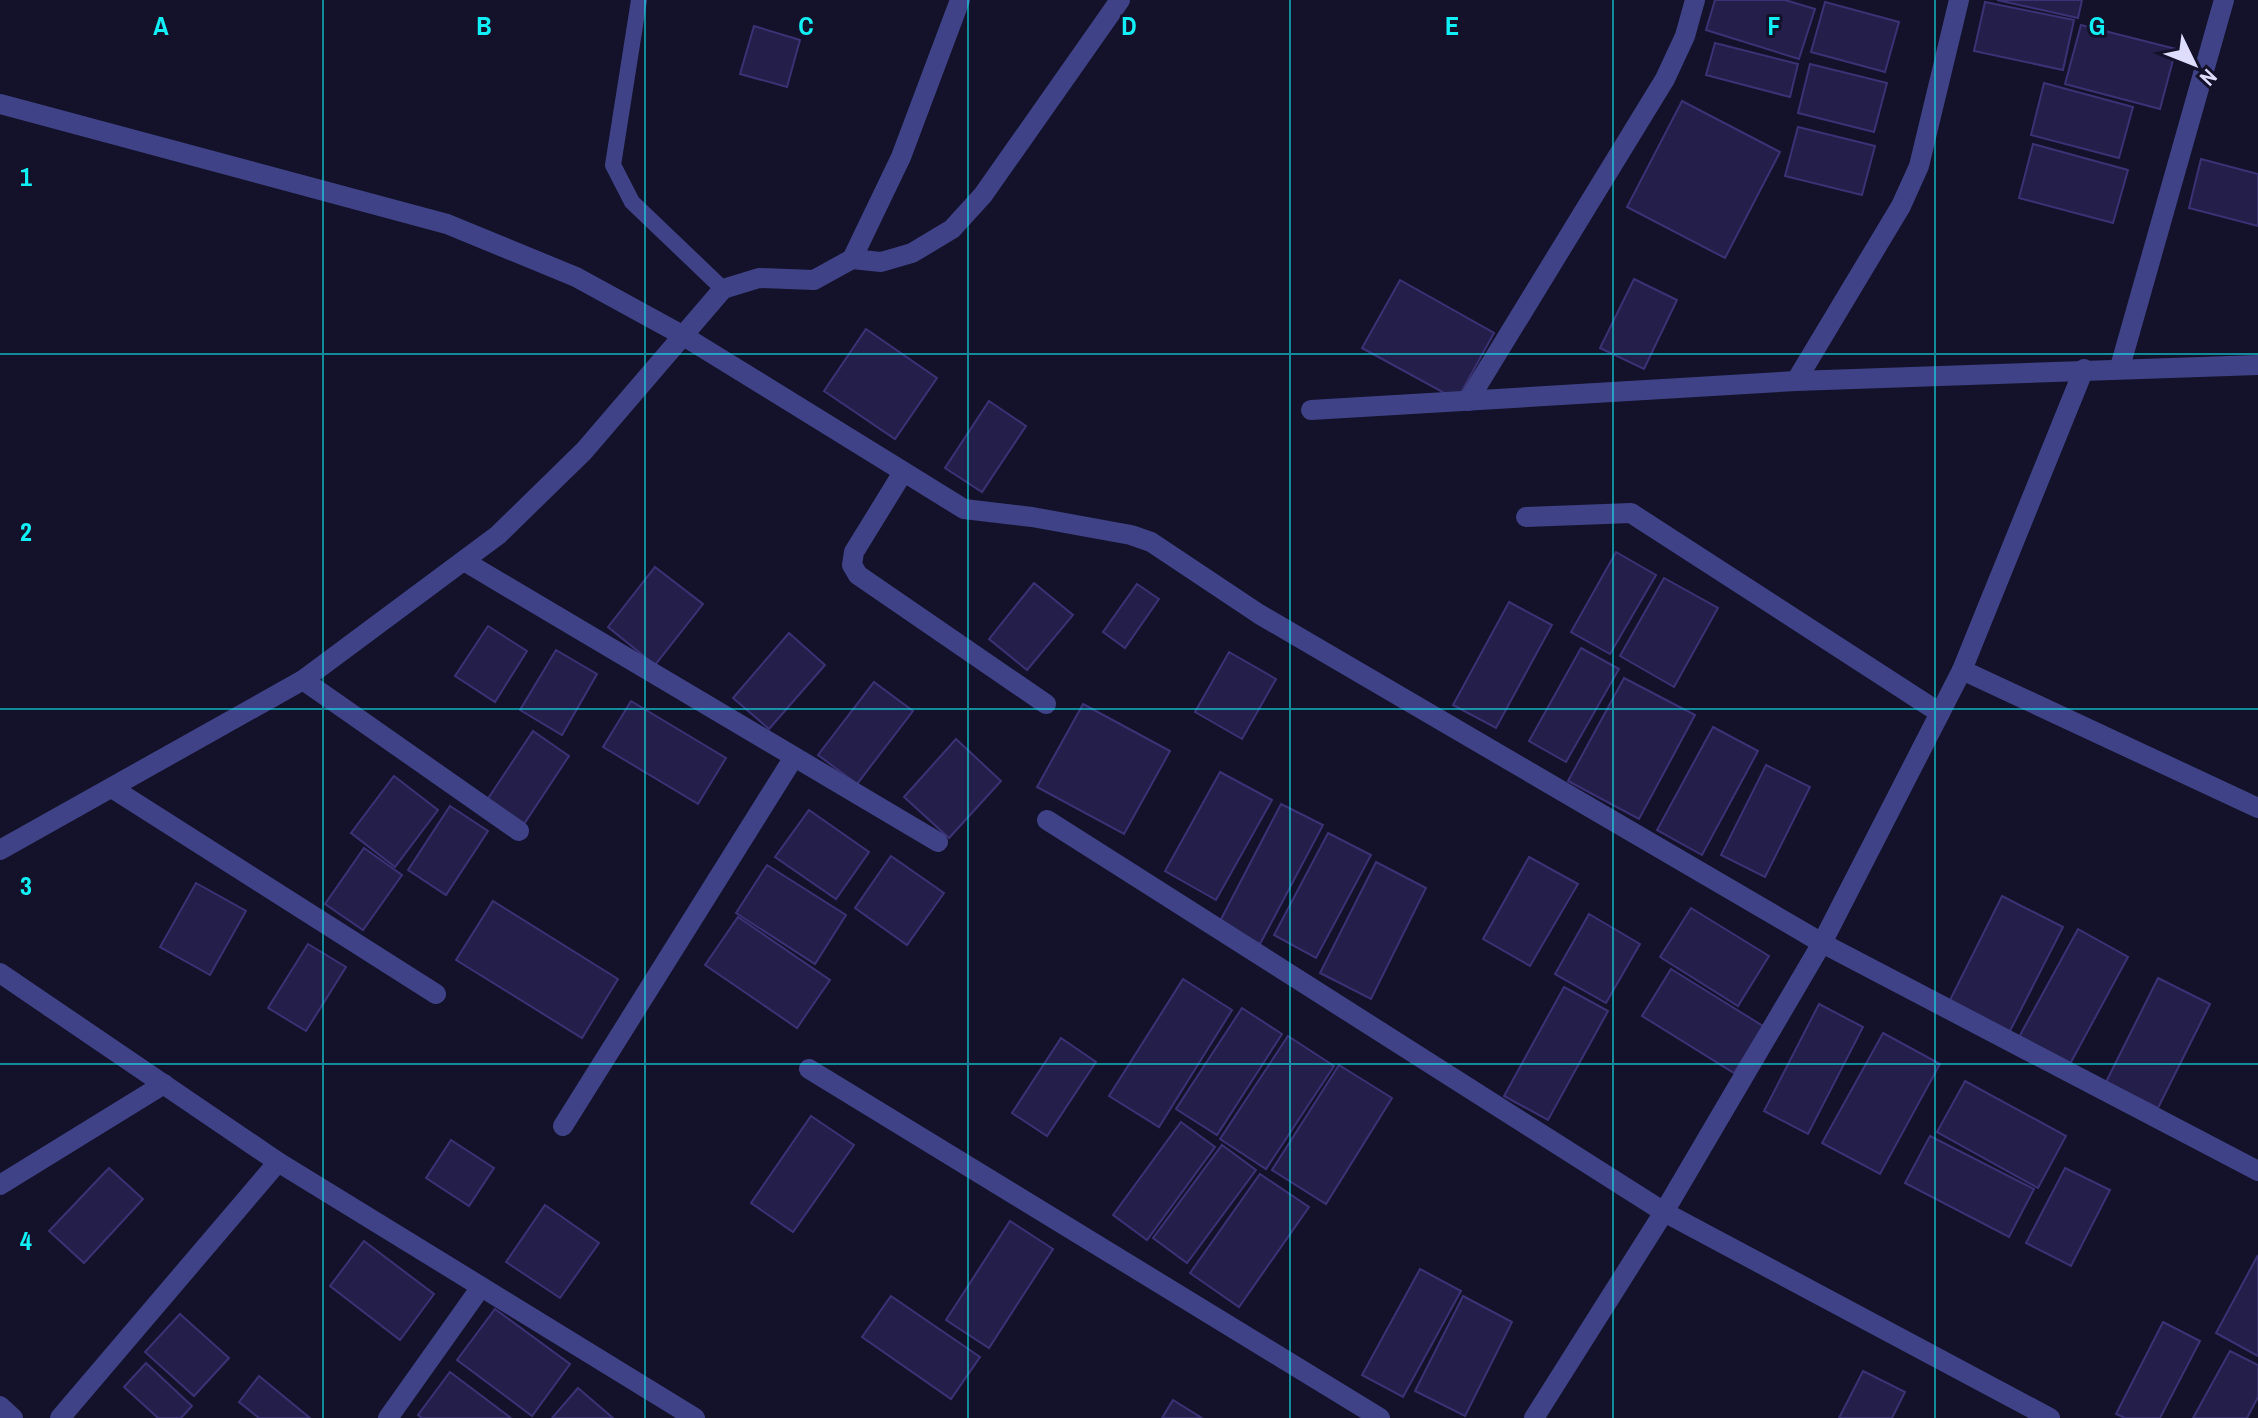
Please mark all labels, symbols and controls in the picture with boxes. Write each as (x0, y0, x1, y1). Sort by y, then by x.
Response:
text: A (153, 8, 169, 43)
text: B (476, 8, 492, 43)
text: C (798, 8, 814, 43)
text: D (1121, 8, 1137, 43)
text: E (1445, 8, 1459, 43)
text: F (1767, 8, 1781, 43)
text: G (2089, 8, 2105, 43)
north arrow (2154, 24, 2234, 104)
text: N (2193, 63, 2224, 93)
text: 1 (20, 159, 32, 194)
text: 2 (20, 514, 32, 549)
text: 3 (20, 868, 32, 903)
text: 4 (20, 1223, 32, 1258)

